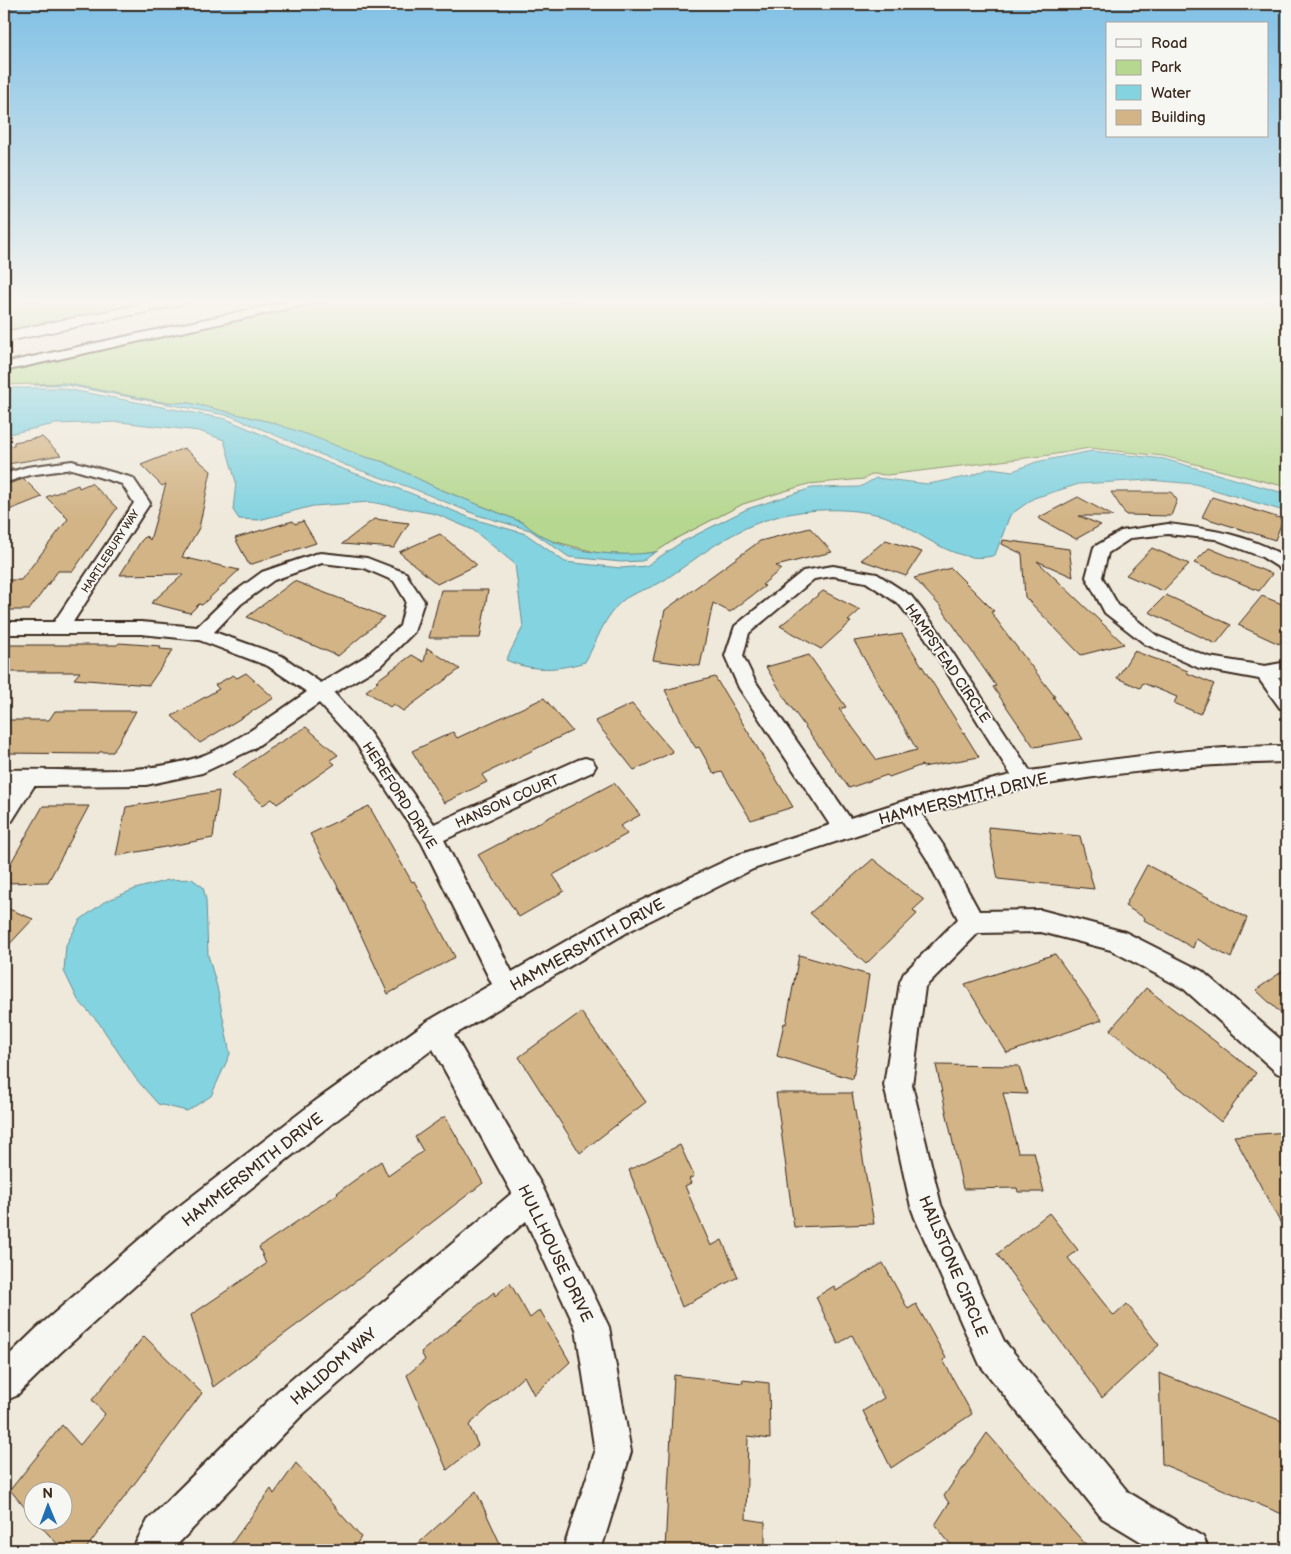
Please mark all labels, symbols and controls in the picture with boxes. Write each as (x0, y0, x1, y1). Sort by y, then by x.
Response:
legend (1106, 22, 1268, 138)
text: Road (1151, 34, 1187, 53)
text: Park (1151, 58, 1182, 77)
text: Water (1151, 84, 1191, 103)
text: Building (1151, 108, 1206, 127)
street label: HARTLEBURY WAY (79, 507, 142, 595)
street label: HAMPSTEAD CIRCLE (902, 601, 994, 726)
street label: HEREFORD DRIVE (359, 739, 440, 852)
street label: HAMMERSMITH DRIVE (877, 769, 1050, 830)
street label: HANSON COURT (453, 771, 562, 832)
street label: HAMMERSMITH DRIVE (507, 895, 668, 996)
street label: HAMMERSMITH DRIVE (179, 1109, 327, 1231)
street label: HULLHOUSE DRIVE (513, 1182, 596, 1325)
street label: HAILSTONE CIRCLE (914, 1193, 991, 1340)
street label: HALIDOM WAY (287, 1324, 381, 1410)
north arrow (22, 1482, 72, 1532)
text: N (42, 1485, 53, 1502)

